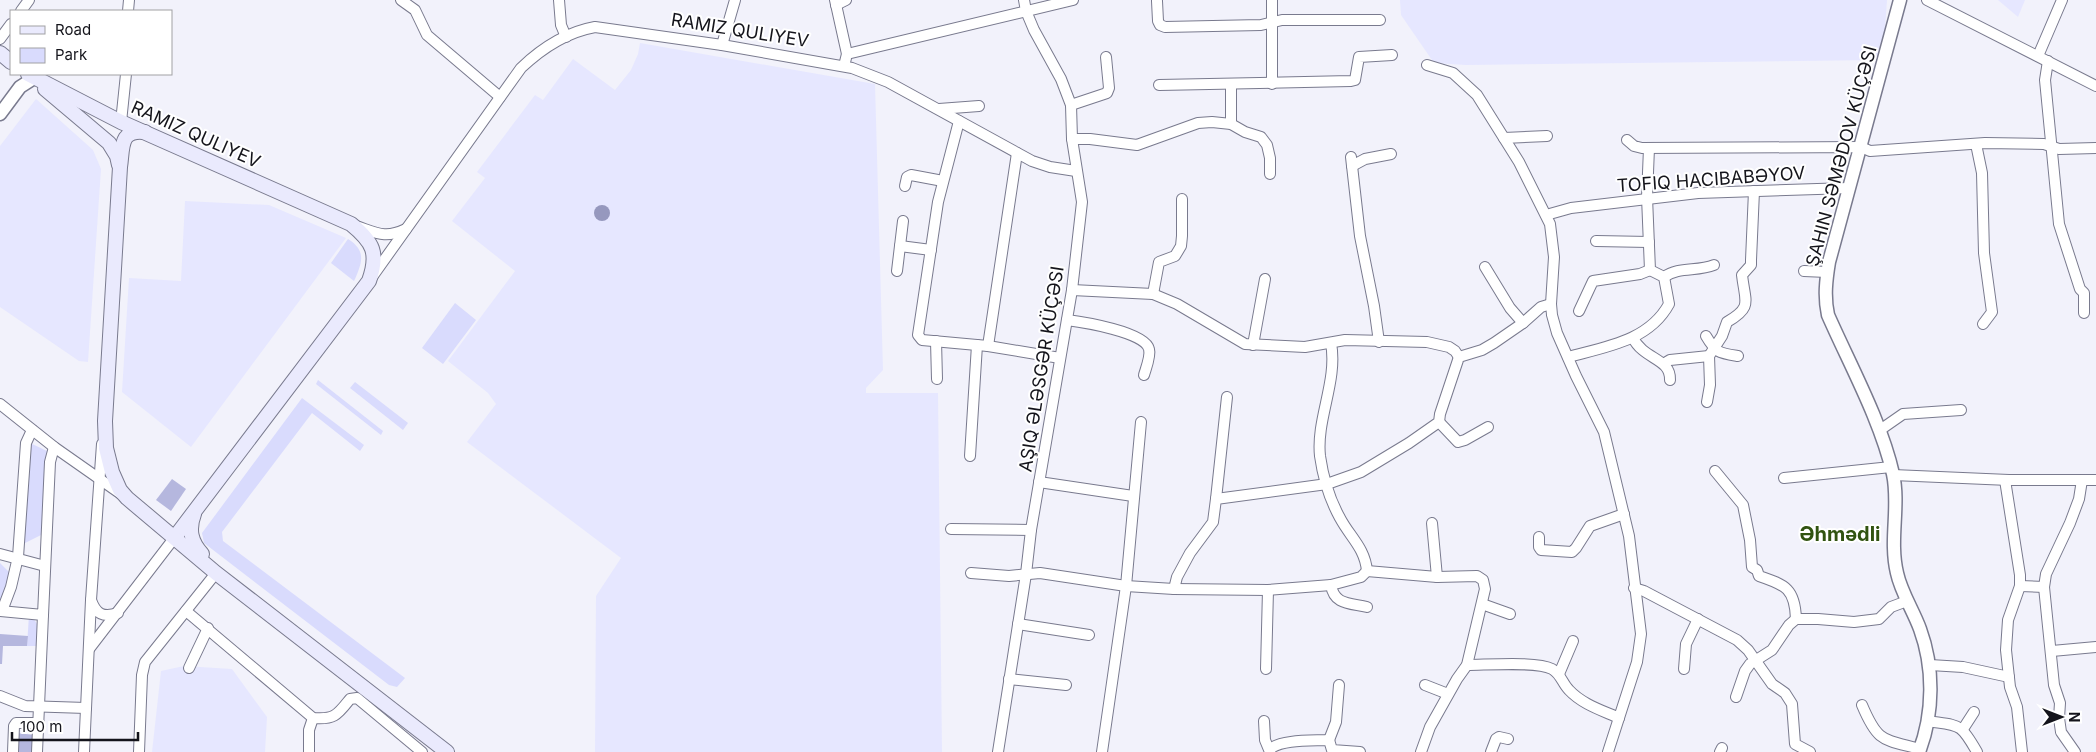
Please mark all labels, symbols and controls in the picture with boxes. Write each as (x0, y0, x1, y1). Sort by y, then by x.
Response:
street label: RAMIZ QULIYEV (670, 9, 810, 51)
legend (10, 10, 172, 75)
text: Road (55, 20, 91, 39)
street label: ŞAHIN SƏMƏDOV KÜÇƏSI (1800, 43, 1881, 269)
text: Park (55, 45, 88, 64)
street label: RAMIZ QULIYEV (128, 96, 264, 172)
street label: TOFIQ HACIBABƏYOV (1616, 162, 1806, 196)
street label: AŞIQ ƏLƏSGƏR KÜÇƏSI (1013, 264, 1068, 473)
district label: Əhmədli (1799, 522, 1881, 546)
north arrow (2036, 692, 2086, 742)
scale bar (12, 710, 139, 742)
text: N (2066, 712, 2083, 722)
text: 100 m (20, 717, 62, 736)

